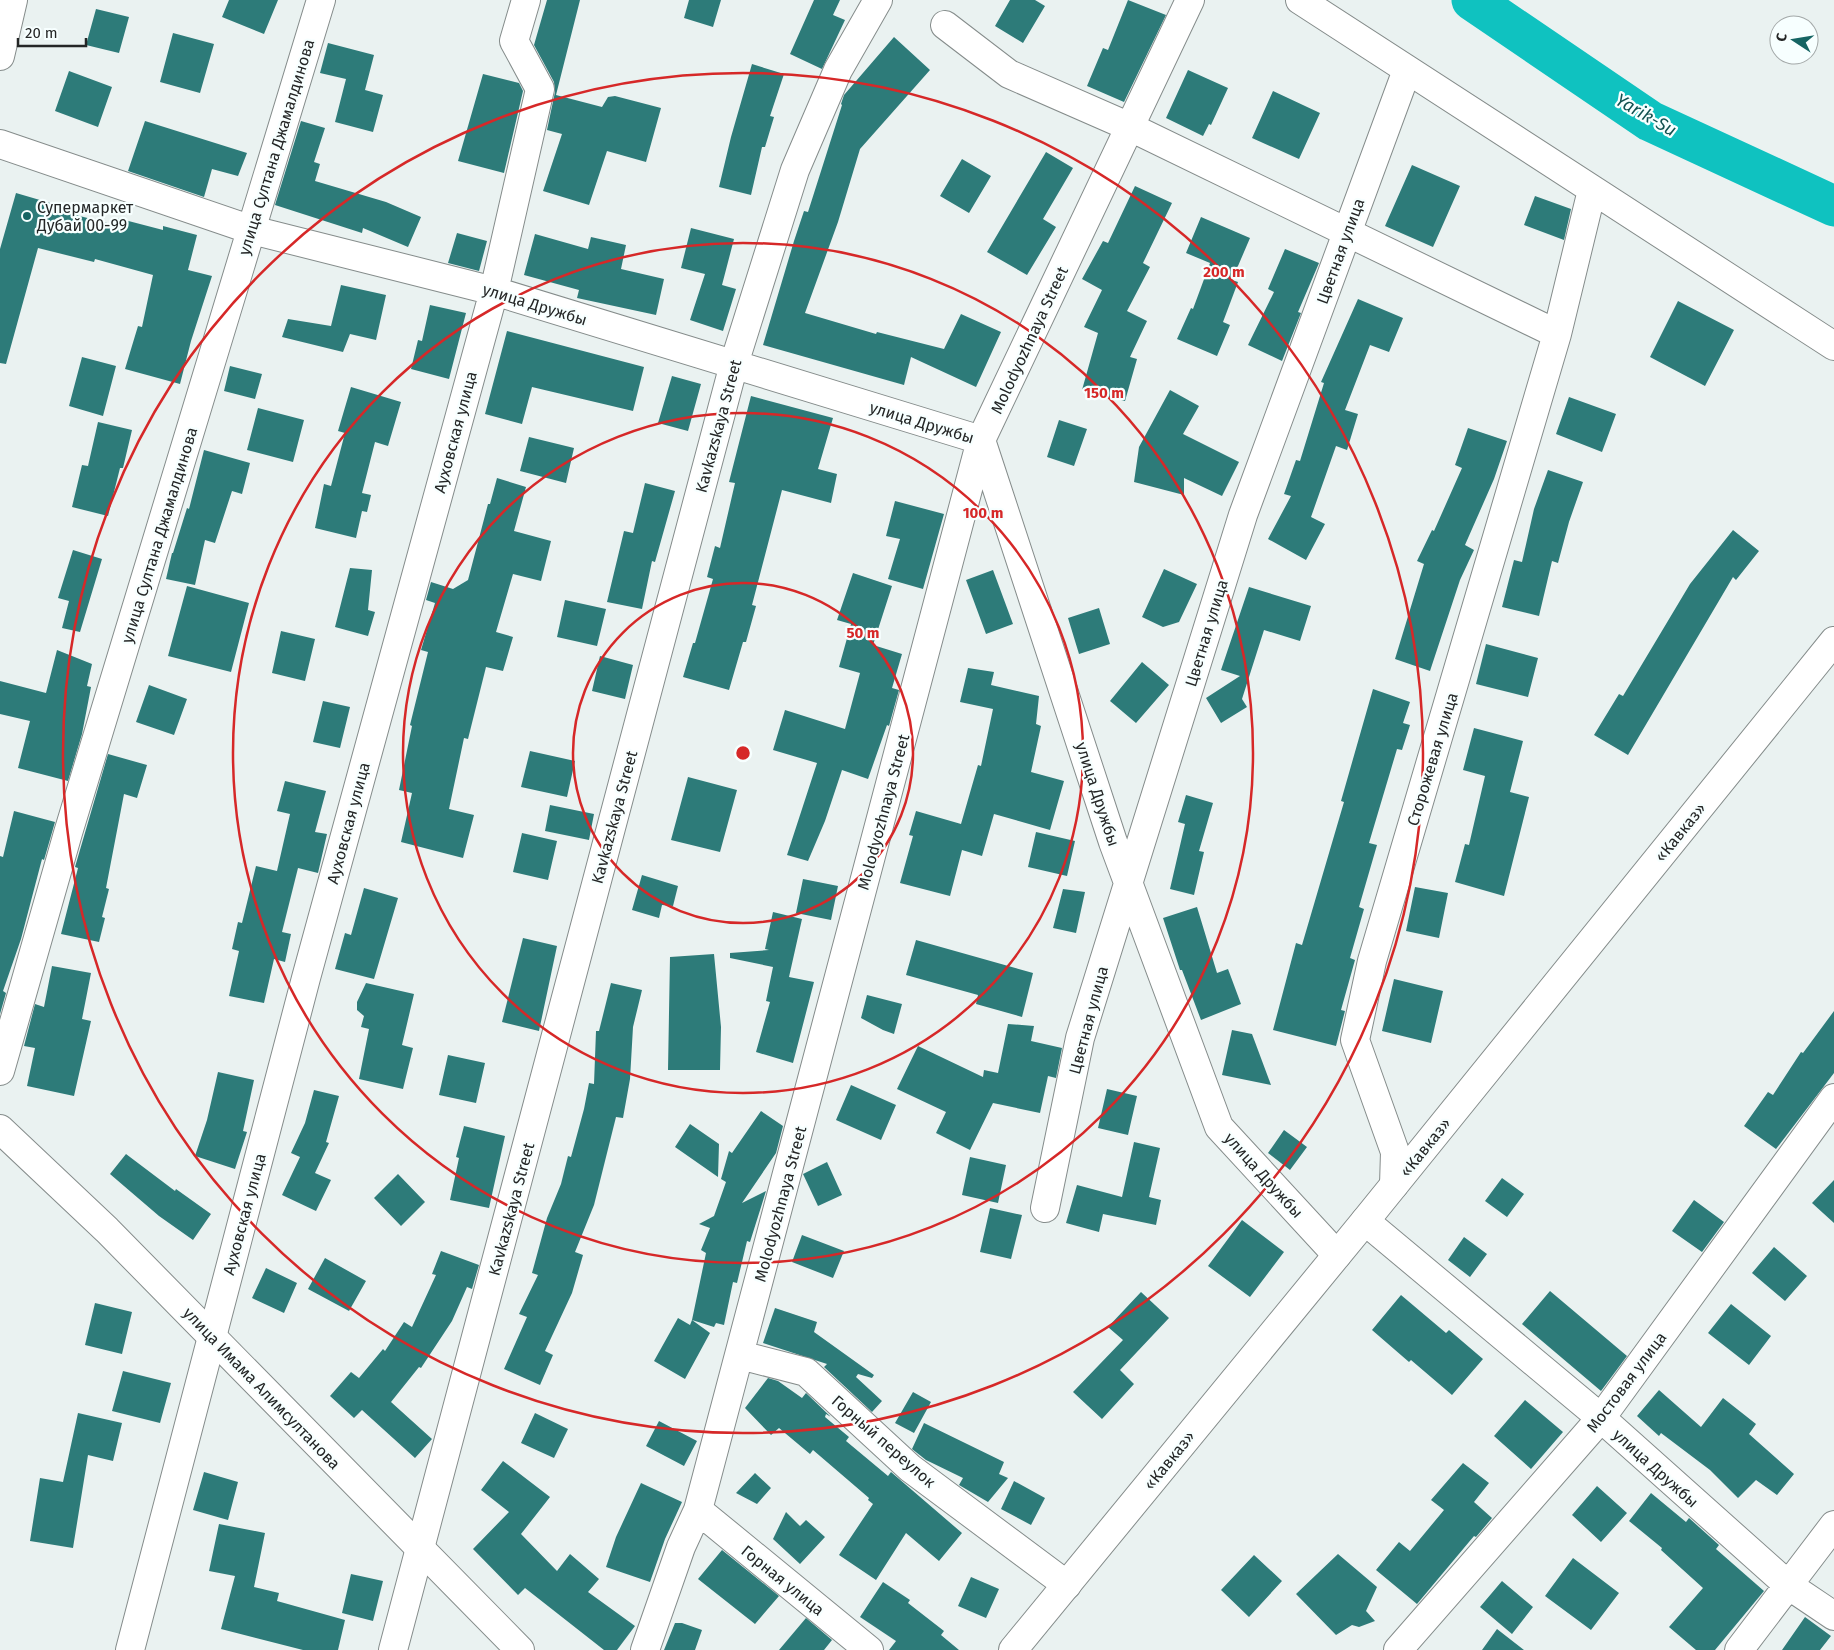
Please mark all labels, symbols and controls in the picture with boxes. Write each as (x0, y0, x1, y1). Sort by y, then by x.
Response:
scale bar (18, 15, 85, 47)
north arrow (1769, 15, 1819, 65)
text: 20 m (25, 24, 58, 42)
text: С (1773, 32, 1791, 43)
street label: улица Султана Джамалдинова (235, 37, 318, 257)
water label: Yarik-Su (1611, 89, 1681, 141)
street label: Цветная улица (1313, 196, 1368, 307)
place label: Супермаркет Дубай 00-99 (36, 198, 134, 235)
marker: Супермаркет Дубай 00-99 (21, 210, 33, 222)
street label: Molodyozhnaya Street (987, 263, 1072, 417)
text: 200 m (1203, 263, 1245, 281)
street label: улица Дружбы (480, 280, 589, 329)
street label: Kavkazskaya Street (692, 357, 745, 495)
street label: Ауховская улица (430, 369, 481, 495)
text: 150 m (1084, 384, 1124, 402)
street label: улица Дружбы (867, 398, 976, 447)
street label: улица Султана Джамалдинова (118, 425, 201, 645)
text: 100 m (963, 504, 1003, 522)
street label: Цветная улица (1181, 577, 1232, 689)
text: 50 m (846, 624, 880, 642)
street label: Сторожевая улица (1403, 690, 1462, 828)
street label: Molodyozhnaya Street (854, 732, 913, 892)
street label: улица Дружбы (1072, 740, 1123, 849)
centre of rings (734, 744, 752, 762)
street label: Kavkazskaya Street (588, 748, 641, 886)
street label: Ауховская улица (323, 760, 374, 886)
street label: «Кавказ» (1651, 799, 1710, 866)
street label: Цветная улица (1065, 964, 1112, 1076)
street label: «Кавказ» (1396, 1114, 1455, 1181)
street label: Molodyozhnaya Street (751, 1124, 810, 1284)
street label: улица Дружбы (1220, 1129, 1307, 1222)
street label: Kavkazskaya Street (485, 1140, 538, 1278)
street label: Ауховская улица (219, 1151, 270, 1277)
street label: улица Имама Алимсултанова (179, 1303, 344, 1473)
street label: Мостовая улица (1582, 1328, 1670, 1436)
street label: Горный переулок (828, 1391, 940, 1492)
street label: улица Дружбы (1609, 1425, 1702, 1512)
street label: «Кавказ» (1140, 1427, 1199, 1494)
street label: Горная улица (737, 1541, 828, 1620)

